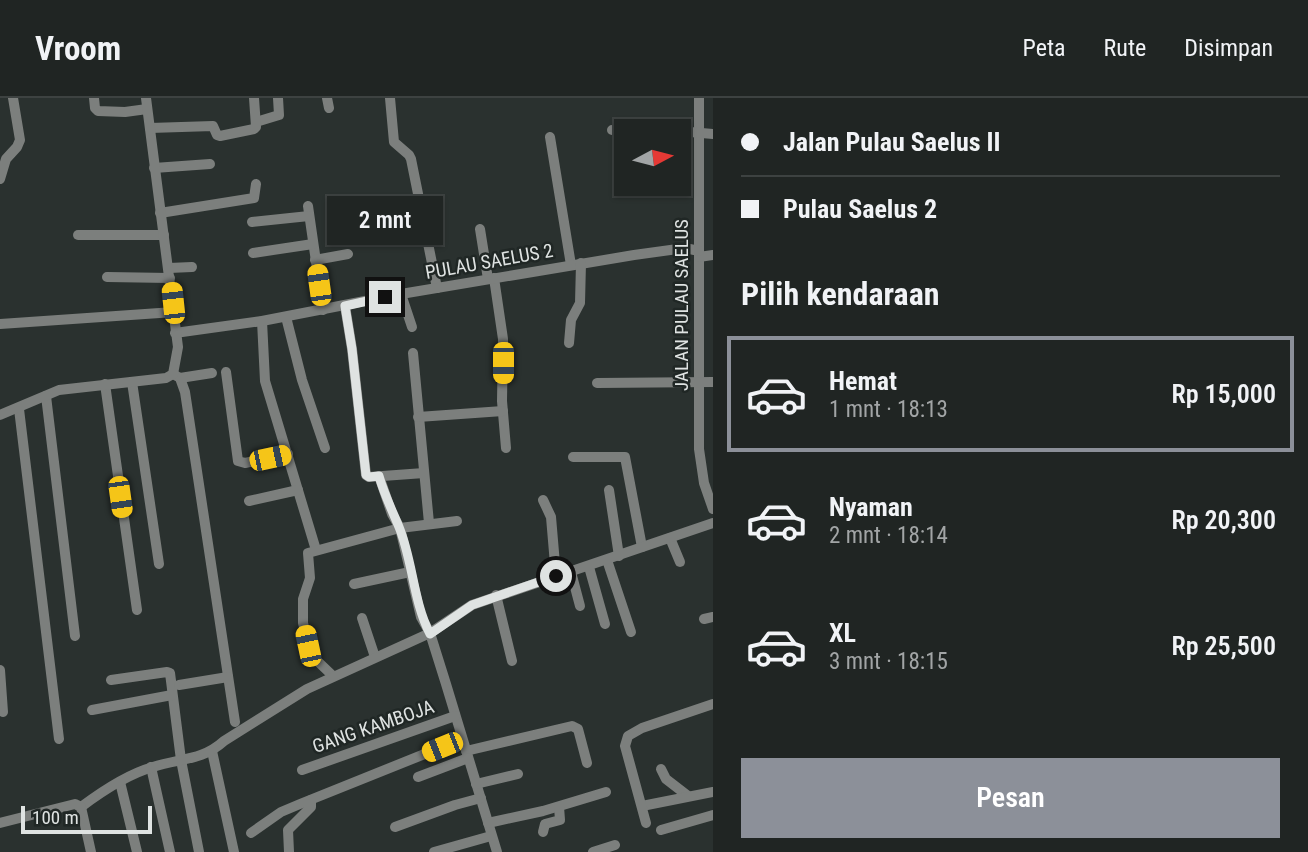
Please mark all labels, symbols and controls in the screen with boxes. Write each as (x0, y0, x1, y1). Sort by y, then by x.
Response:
text: Vroom (35, 29, 121, 68)
text: Peta (1023, 34, 1066, 62)
text: Rute (1104, 34, 1146, 62)
text: Disimpan (1184, 34, 1273, 62)
north arrow (614, 119, 691, 196)
map controls (614, 119, 691, 196)
text: Jalan Pulau Saelus II (783, 127, 1001, 157)
text: Pulau Saelus 2 (783, 194, 937, 224)
callout: 2 mnt (327, 195, 443, 244)
text: 2 mnt (359, 207, 411, 234)
street label: JALAN PULAU SAELUS (670, 219, 693, 391)
street label: PULAU SAELUS 2 (423, 239, 555, 284)
car (306, 263, 333, 307)
text: Pilih kendaraan (741, 275, 940, 313)
car (161, 281, 186, 325)
route end (369, 281, 401, 313)
car (493, 342, 514, 384)
icon: car (745, 363, 808, 426)
text: Hemat (829, 366, 897, 396)
text: Rp 15,000 (1171, 379, 1276, 409)
text: 1 mnt · 18:13 (829, 396, 948, 423)
car (248, 443, 293, 473)
car (107, 475, 134, 519)
icon: car (745, 489, 808, 552)
text: Nyaman (829, 492, 913, 522)
text: Rp 20,300 (1171, 505, 1276, 535)
text: 2 mnt · 18:14 (829, 522, 948, 549)
route start (540, 560, 572, 592)
icon: car (745, 615, 808, 678)
text: XL (829, 618, 856, 648)
car (294, 623, 323, 669)
text: Rp 25,500 (1171, 631, 1276, 661)
text: 3 mnt · 18:15 (829, 648, 948, 675)
street label: GANG KAMBOJA (309, 695, 437, 758)
car (419, 729, 466, 765)
button: Pesan (741, 758, 1280, 838)
scale bar (21, 803, 152, 835)
text: 100 m (32, 806, 79, 829)

